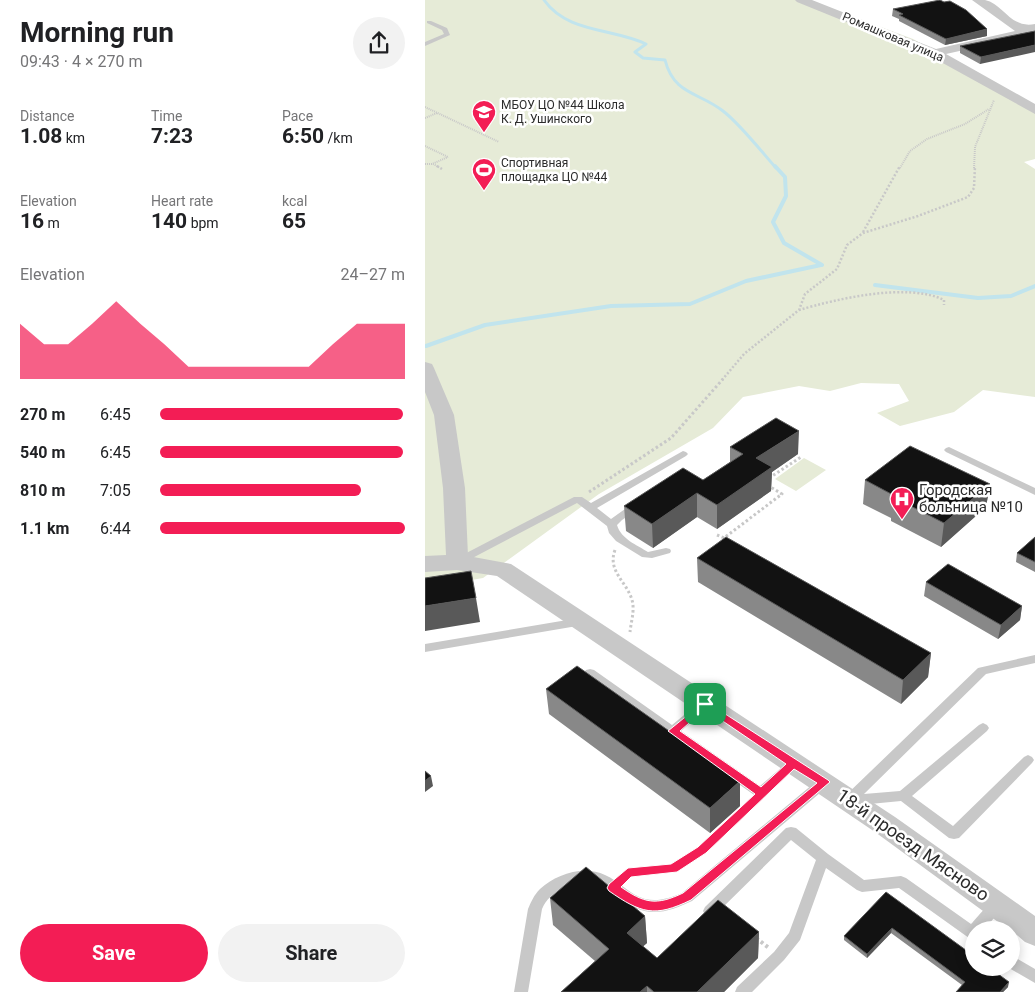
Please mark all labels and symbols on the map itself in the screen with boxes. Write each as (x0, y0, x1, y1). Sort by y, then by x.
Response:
street label: Ромашковая улица (840, 9, 946, 65)
place label: МБОУ ЦО №44 Школа К. Д. Ушинского (501, 98, 625, 126)
school or university icon: МБОУ ЦО №44 Школа К. Д. Ушинского (471, 99, 497, 133)
place label: Спортивная площадка ЦО №44 (501, 156, 607, 184)
sports icon: Спортивная площадка ЦО №44 (471, 157, 497, 191)
place label: Городская больница №10 (919, 481, 1023, 516)
hospital icon: Городская больница №10 (889, 486, 915, 520)
pin (684, 683, 726, 725)
street label: 18-й проезд Мясново (833, 784, 993, 905)

